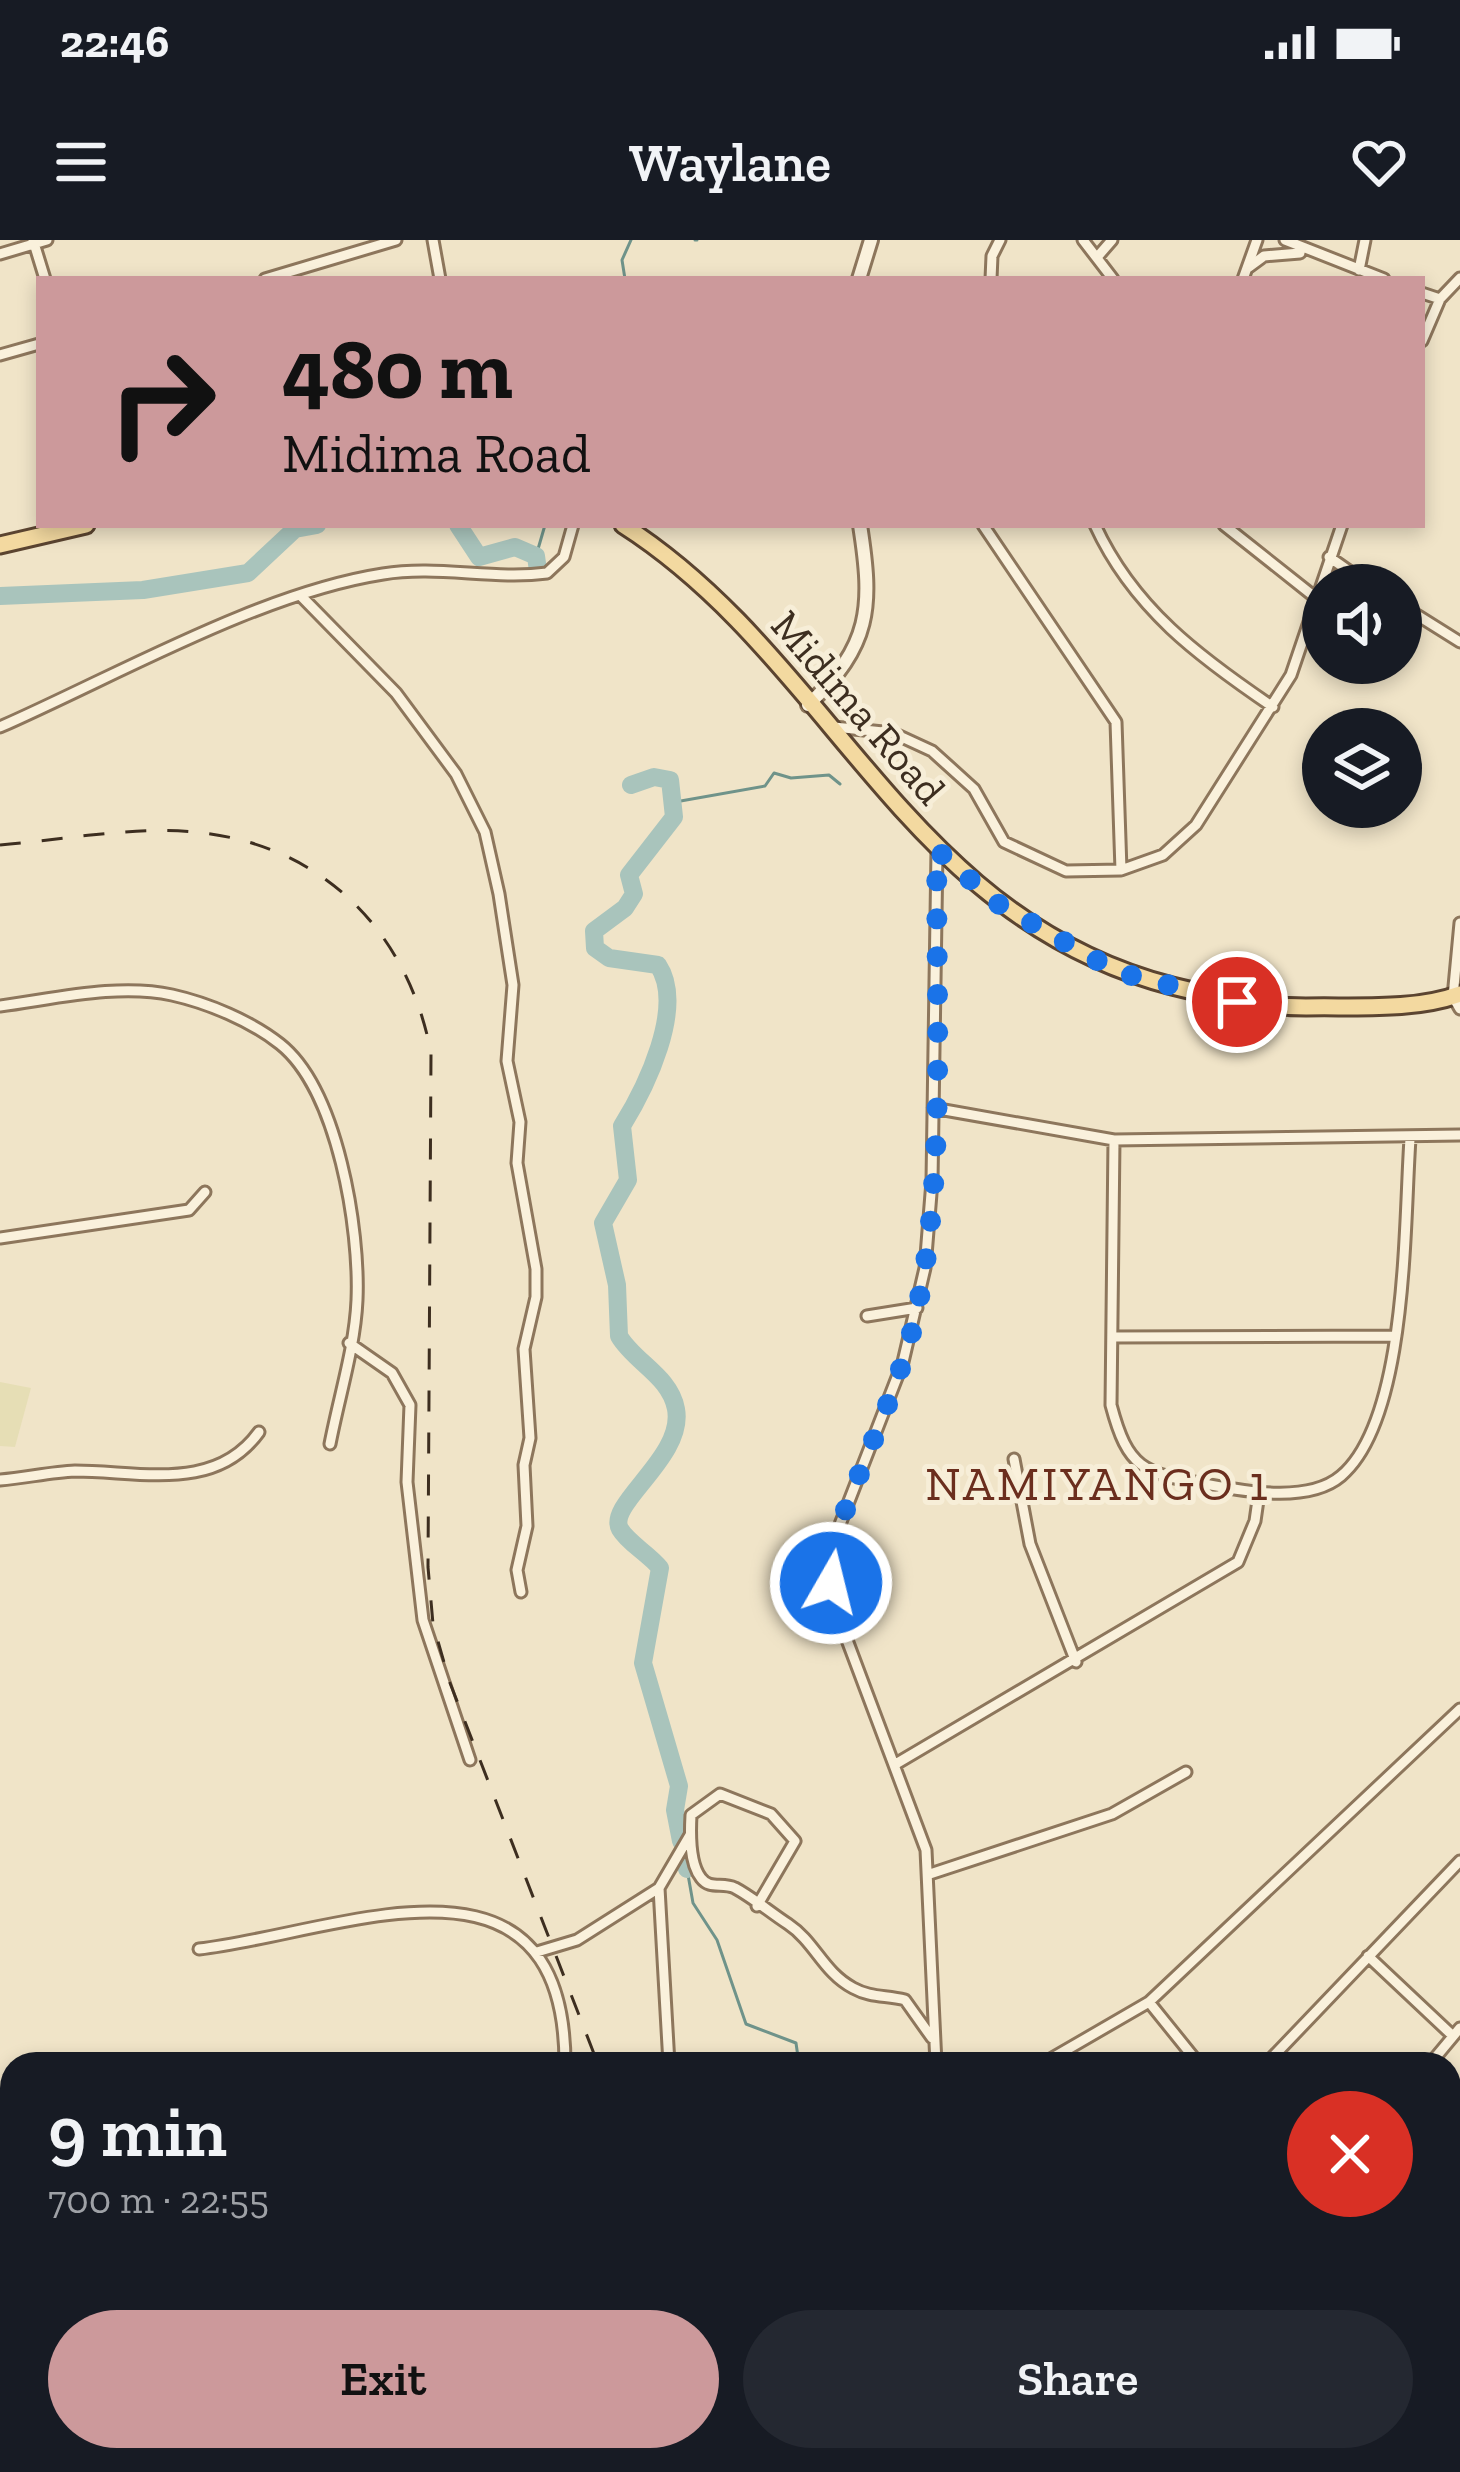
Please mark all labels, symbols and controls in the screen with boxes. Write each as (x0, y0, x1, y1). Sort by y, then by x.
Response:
text: 22:46 (60, 15, 169, 69)
icon: menu (48, 129, 114, 195)
icon: heart (1346, 129, 1412, 195)
text: Waylane (629, 130, 831, 195)
text: 480 m (282, 319, 513, 420)
icon: right (84, 324, 240, 480)
text: Midima Road (282, 421, 591, 486)
map controls (1302, 564, 1422, 828)
button: sound (1302, 564, 1422, 684)
street label: Midima Road (761, 600, 957, 815)
button: layers (1302, 708, 1422, 828)
pin (1186, 951, 1288, 1053)
icon: arrive (1204, 969, 1270, 1035)
district label: NAMIYANGO 1 (925, 1455, 1271, 1512)
position arrow (768, 1520, 894, 1646)
text: 9 min (48, 2088, 227, 2174)
button: close (1287, 2091, 1413, 2217)
text: 700 m · 22:55 (48, 2176, 269, 2223)
button: Exit (48, 2310, 719, 2448)
button: Share (743, 2310, 1413, 2448)

